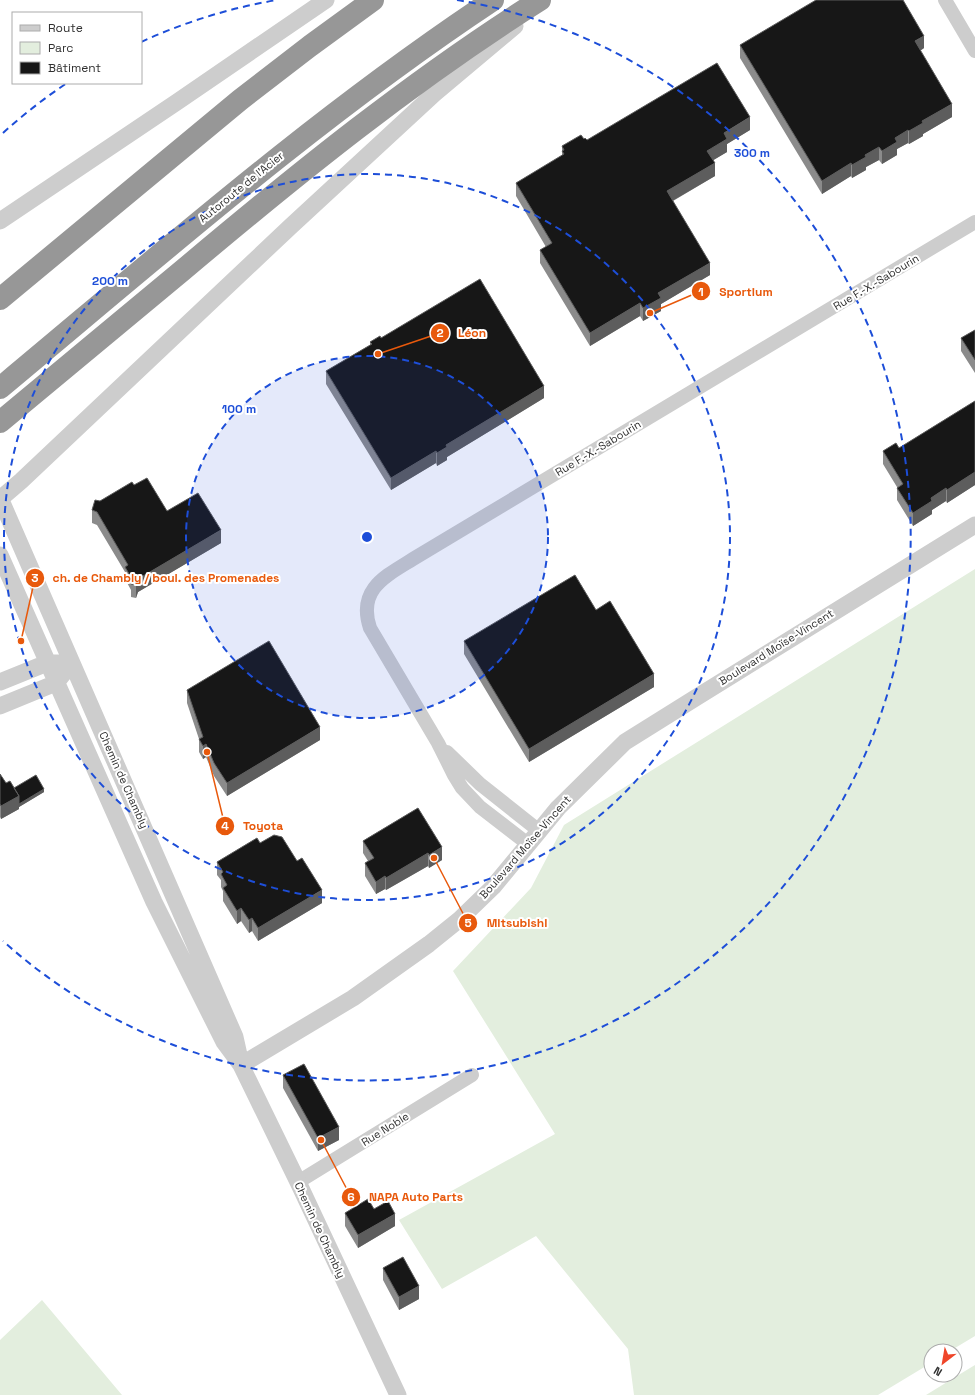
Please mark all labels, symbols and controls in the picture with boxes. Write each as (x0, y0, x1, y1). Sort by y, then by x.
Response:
legend (12, 12, 142, 84)
text: Route (48, 20, 83, 36)
text: Parc (48, 40, 73, 56)
text: Bâtiment (48, 60, 101, 76)
text: 300 m (734, 145, 770, 161)
street label: Autoroute de l'Acier (196, 149, 286, 225)
street label: Rue F.-X.-Sabourin (831, 251, 921, 313)
text: 200 m (92, 273, 128, 289)
callout: Sportium (691, 279, 781, 303)
text: 1 (698, 284, 704, 300)
text: Sportium (719, 284, 773, 300)
callout: Léon (430, 321, 494, 345)
text: 2 (436, 325, 444, 341)
text: Léon (458, 325, 486, 341)
text: 100 m (222, 401, 256, 417)
street label: Rue F.-X.-Sabourin (553, 417, 643, 479)
centre of rings (360, 530, 374, 544)
callout: ch. de Chambly / boul. des Promenades (25, 566, 288, 590)
text: 3 (31, 570, 39, 586)
text: ch. de Chambly / boul. des Promenades (53, 570, 279, 586)
street label: Boulevard Moïse-Vincent (716, 606, 836, 688)
street label: Chemin de Chambly (96, 729, 152, 831)
street label: Boulevard Moïse-Vincent (476, 792, 574, 902)
callout: Toyota (215, 814, 291, 838)
text: 4 (221, 818, 229, 834)
text: Toyota (243, 818, 283, 834)
callout: Mitsubishi (458, 911, 555, 935)
text: 5 (464, 915, 472, 931)
text: Mitsubishi (487, 915, 547, 931)
street label: Rue Noble (359, 1109, 411, 1149)
street label: Chemin de Chambly (292, 1180, 348, 1280)
callout: NAPA Auto Parts (341, 1185, 471, 1209)
text: 6 (347, 1189, 355, 1205)
text: NAPA Auto Parts (369, 1189, 463, 1205)
north arrow (923, 1343, 963, 1383)
text: N (931, 1364, 945, 1379)

